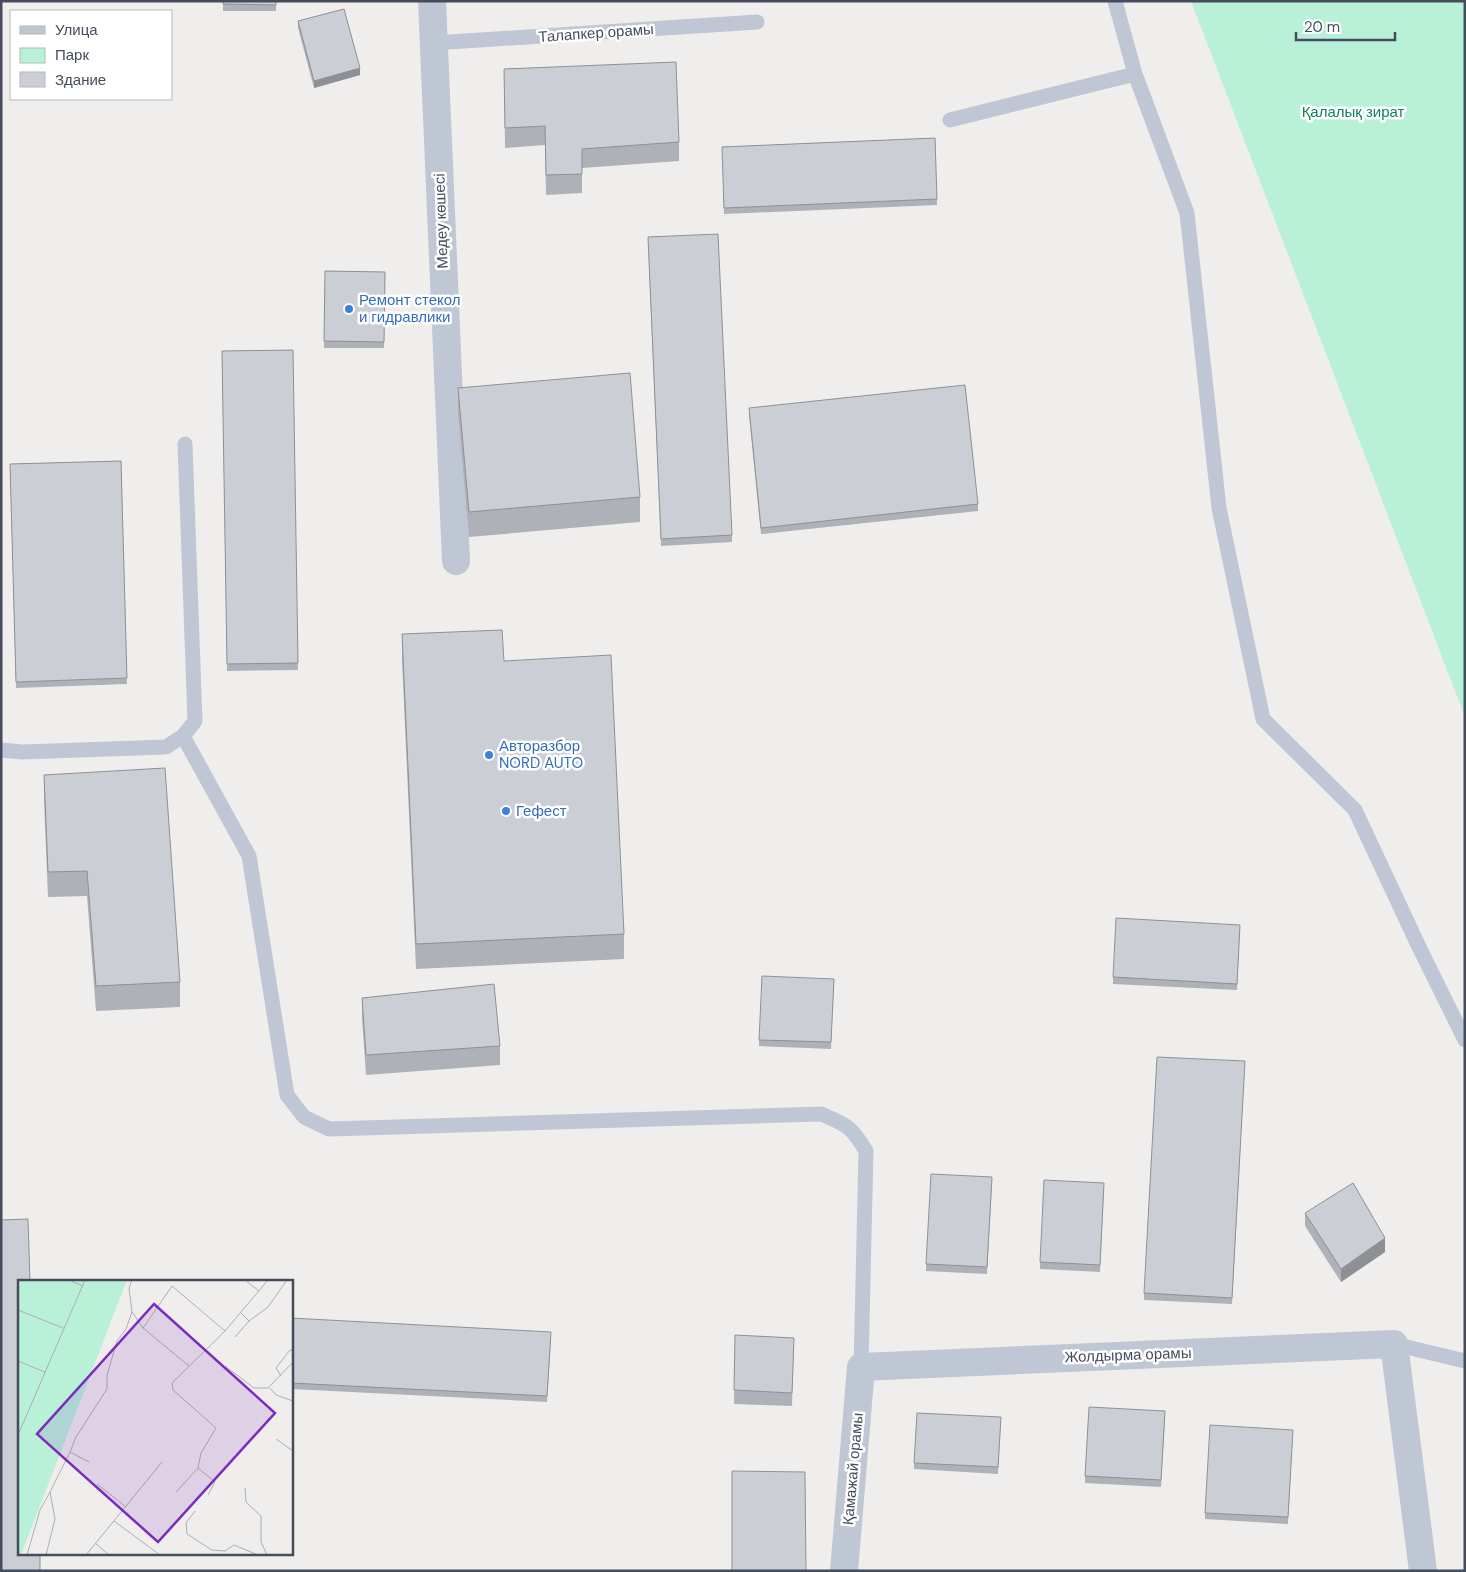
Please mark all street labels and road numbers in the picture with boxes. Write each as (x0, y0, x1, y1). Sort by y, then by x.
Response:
street label: Талапкер орамы (538, 19, 654, 47)
street label: Медеу көшесі (429, 173, 453, 269)
street label: Жолдырма орамы (1064, 1343, 1192, 1367)
street label: Қамажай орамы (838, 1412, 868, 1526)

